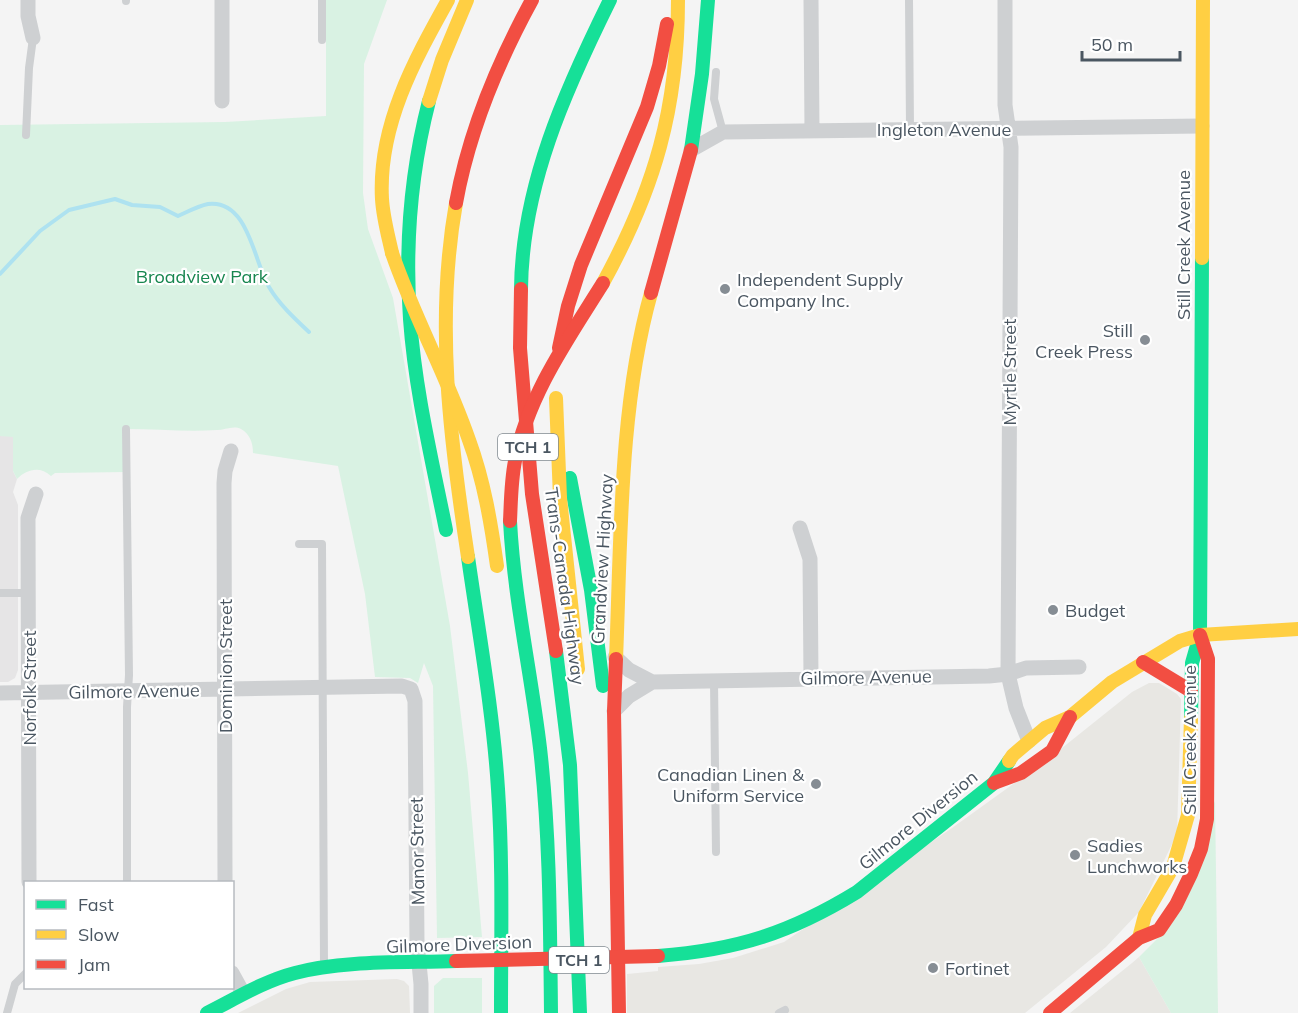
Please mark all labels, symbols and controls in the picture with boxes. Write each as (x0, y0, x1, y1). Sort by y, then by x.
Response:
scale bar (1082, 24, 1180, 62)
text: 50 m (1091, 33, 1133, 56)
street label: Ingleton Avenue (877, 118, 1011, 141)
street label: Still Creek Avenue (1172, 170, 1195, 320)
park label: Broadview Park (136, 265, 269, 288)
place label: Independent Supply Company Inc. (737, 268, 904, 312)
marker: Independent Supply Company Inc. (718, 282, 732, 296)
street label: Myrtle Street (998, 319, 1021, 425)
place label: Still Creek Press (1035, 319, 1133, 363)
marker: Still Creek Press (1138, 333, 1152, 347)
road number: TCH 1 (498, 434, 558, 460)
street label: Grandview Highway (586, 473, 618, 645)
street label: Trans-Canada Highway (540, 486, 590, 687)
street label: Dominion Street (214, 599, 237, 733)
place label: Budget (1065, 599, 1125, 622)
marker: Budget (1046, 603, 1060, 617)
street label: Norfolk Street (18, 631, 41, 745)
street label: Gilmore Avenue (800, 664, 932, 690)
street label: Still Creek Avenue (1178, 665, 1201, 815)
street label: Gilmore Avenue (68, 678, 200, 704)
place label: Canadian Linen & Uniform Service (657, 763, 805, 807)
street label: Gilmore Diversion (854, 765, 982, 875)
marker: Canadian Linen & Uniform Service (809, 777, 823, 791)
street label: Manor Street (405, 797, 429, 905)
place label: Sadies Lunchworks (1087, 834, 1187, 878)
marker: Sadies Lunchworks (1068, 848, 1082, 862)
legend (24, 881, 234, 989)
text: Fast (78, 893, 114, 916)
text: Slow (78, 923, 120, 946)
street label: Gilmore Diversion (386, 930, 532, 958)
road number: TCH 1 (549, 947, 609, 973)
text: Jam (78, 953, 111, 976)
place label: Fortinet (945, 957, 1009, 980)
marker: Fortinet (926, 961, 940, 975)

